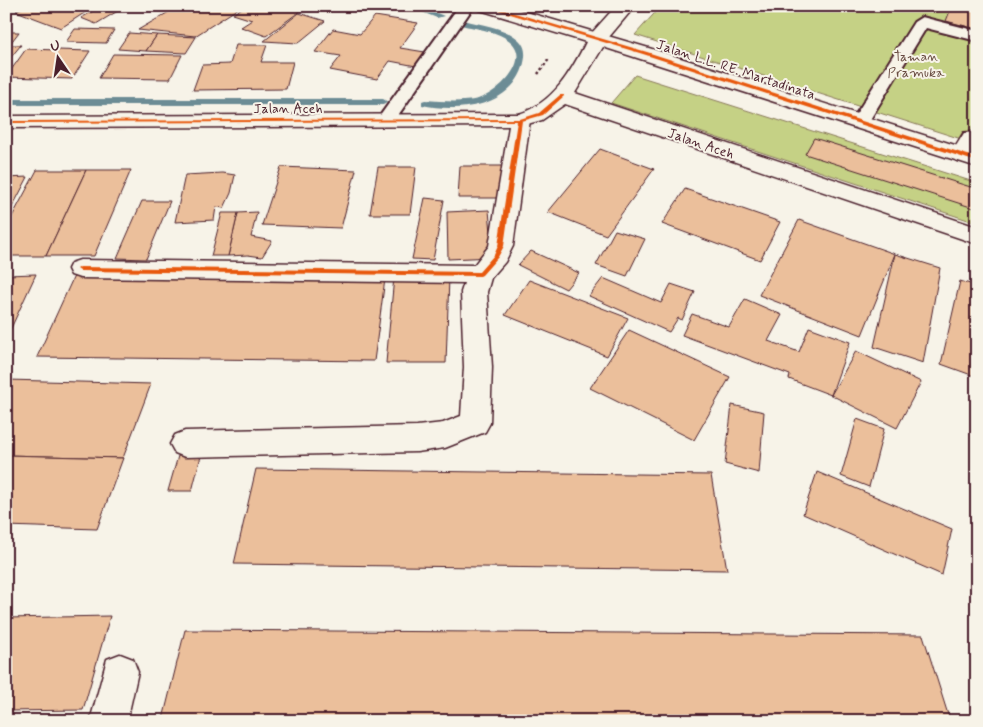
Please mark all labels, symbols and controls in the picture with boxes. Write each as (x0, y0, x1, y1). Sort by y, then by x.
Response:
north arrow (32, 32, 82, 82)
street label: Jalan L.L. RE. Martadinata (654, 36, 818, 104)
text: U (49, 37, 62, 56)
park label: Taman Pramuka (888, 48, 945, 82)
street label: Jalan Aceh (253, 100, 323, 118)
street label: Jalan Aceh (665, 124, 736, 164)

